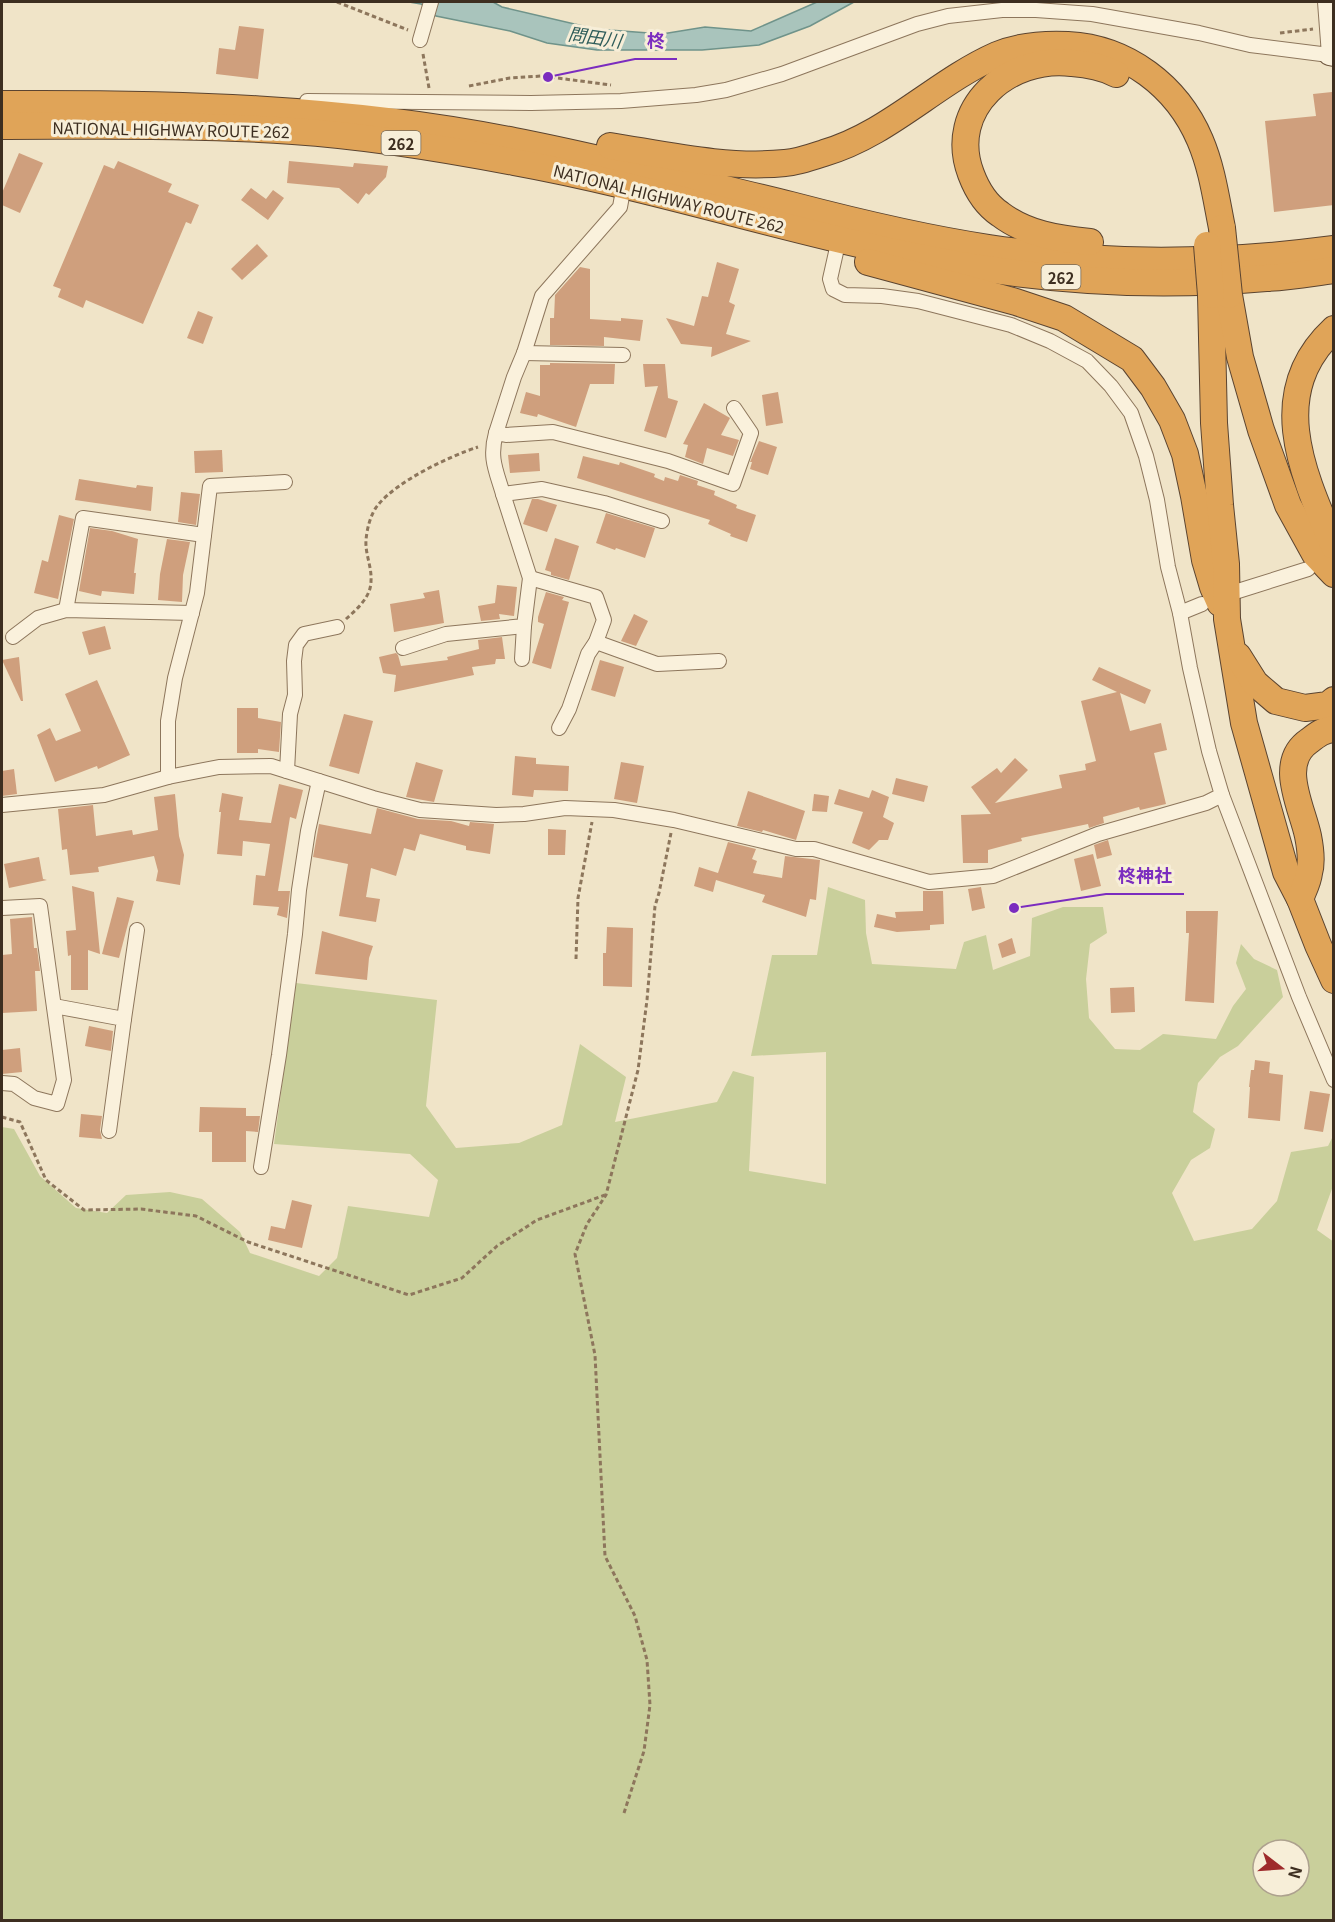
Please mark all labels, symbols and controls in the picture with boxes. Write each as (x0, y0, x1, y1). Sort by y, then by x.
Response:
water label: 問田川 (566, 19, 626, 53)
callout: 柊 (635, 23, 677, 59)
text: 柊 (647, 26, 665, 52)
street label: NATIONAL HIGHWAY ROUTE 262 (52, 115, 290, 143)
road number: 262 (382, 131, 420, 155)
street label: NATIONAL HIGHWAY ROUTE 262 (551, 158, 787, 238)
road number: 262 (1042, 265, 1080, 289)
callout: 柊神社 (1106, 858, 1184, 894)
text: 柊神社 (1118, 861, 1172, 887)
north arrow (1251, 1838, 1311, 1898)
text: N (1283, 1863, 1310, 1882)

